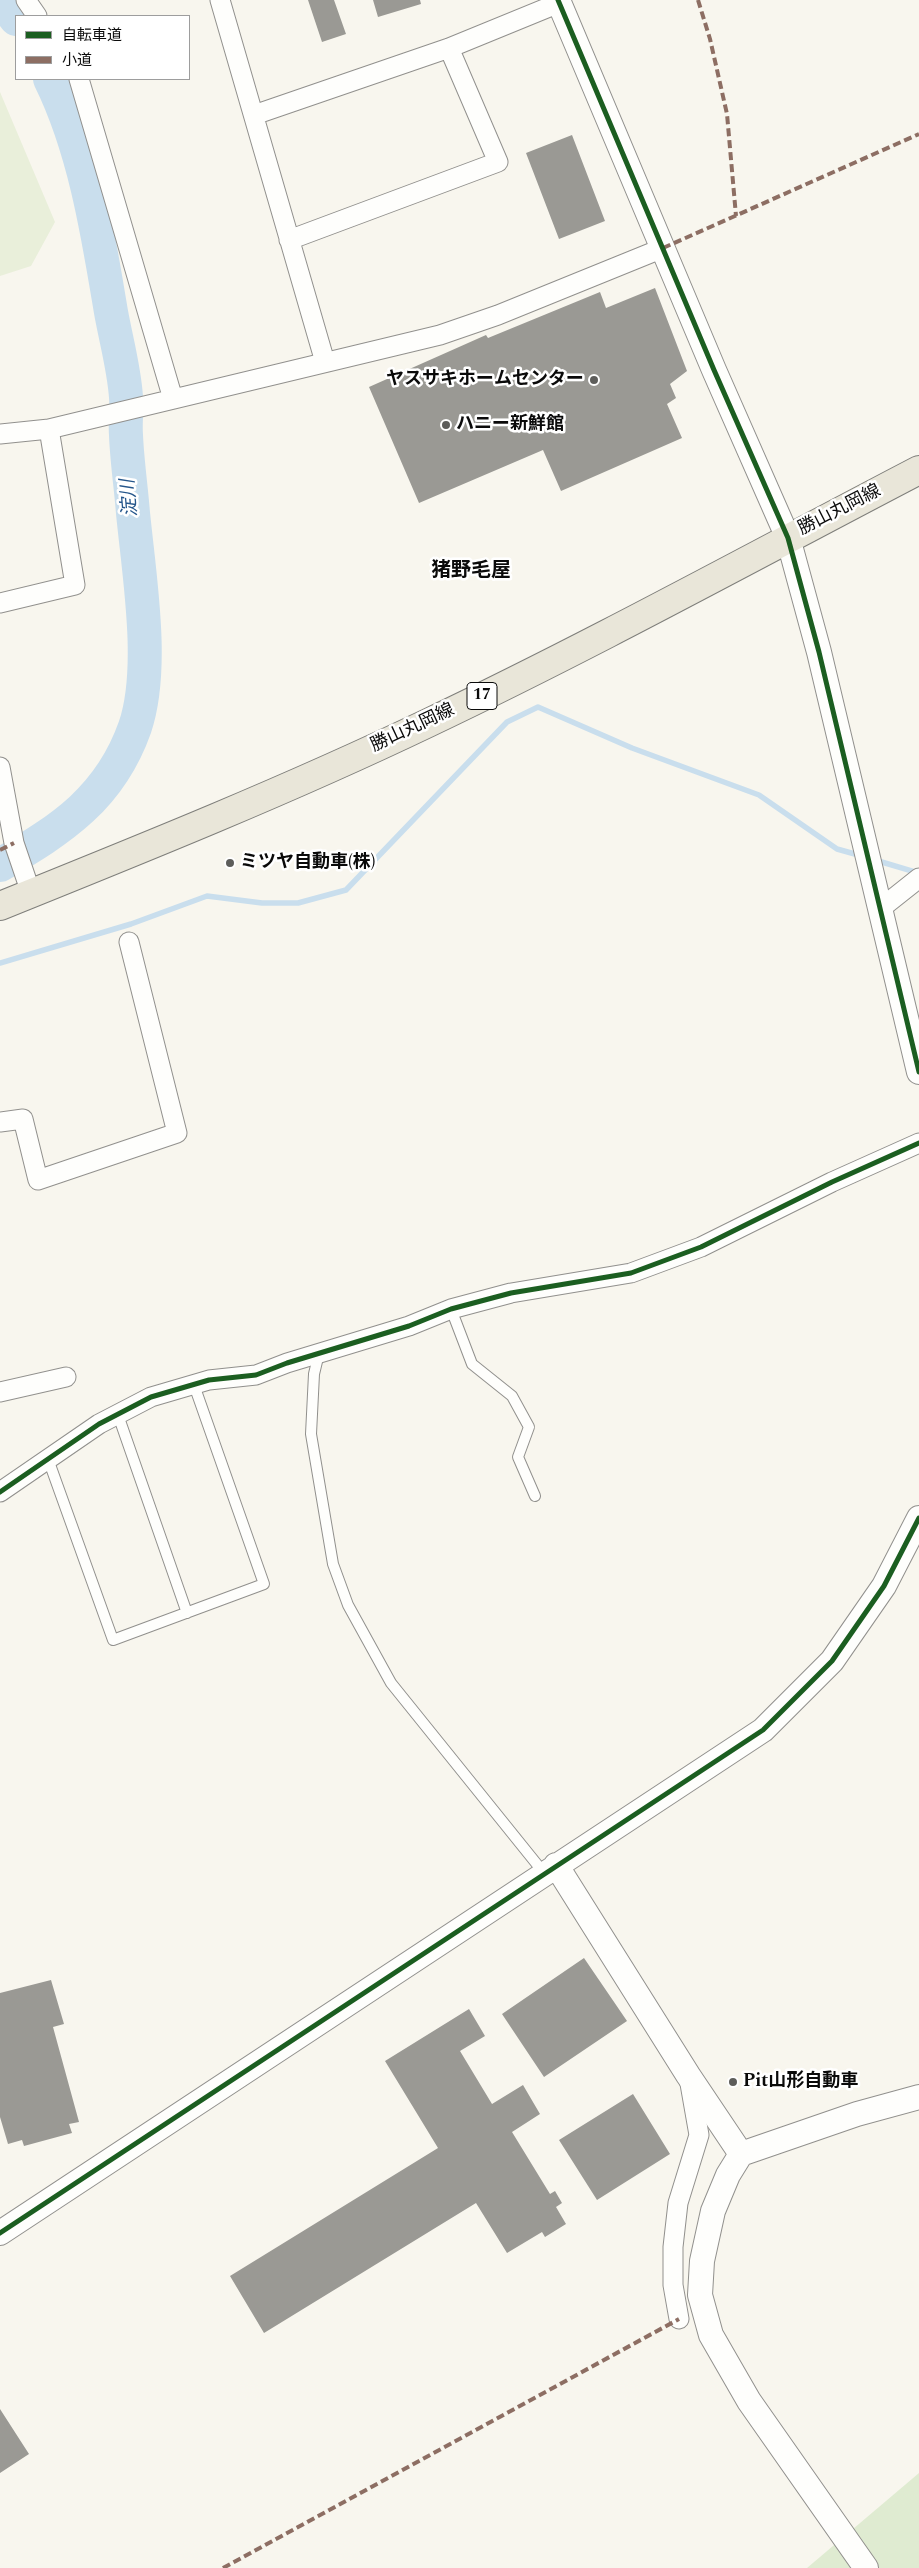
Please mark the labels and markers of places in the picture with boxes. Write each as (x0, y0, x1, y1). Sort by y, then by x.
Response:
place label: ヤスサキホームセンター (386, 369, 584, 391)
marker: ヤスサキホームセンター (588, 374, 600, 386)
place label: ハニー新鮮館 (456, 414, 564, 436)
marker: ハニー新鮮館 (440, 419, 452, 431)
place label: ミツヤ自動車(株) (240, 852, 375, 874)
marker: ミツヤ自動車(株) (224, 857, 236, 869)
place label: Pit山形自動車 (743, 2071, 858, 2093)
marker: Pit山形自動車 (727, 2076, 739, 2088)

